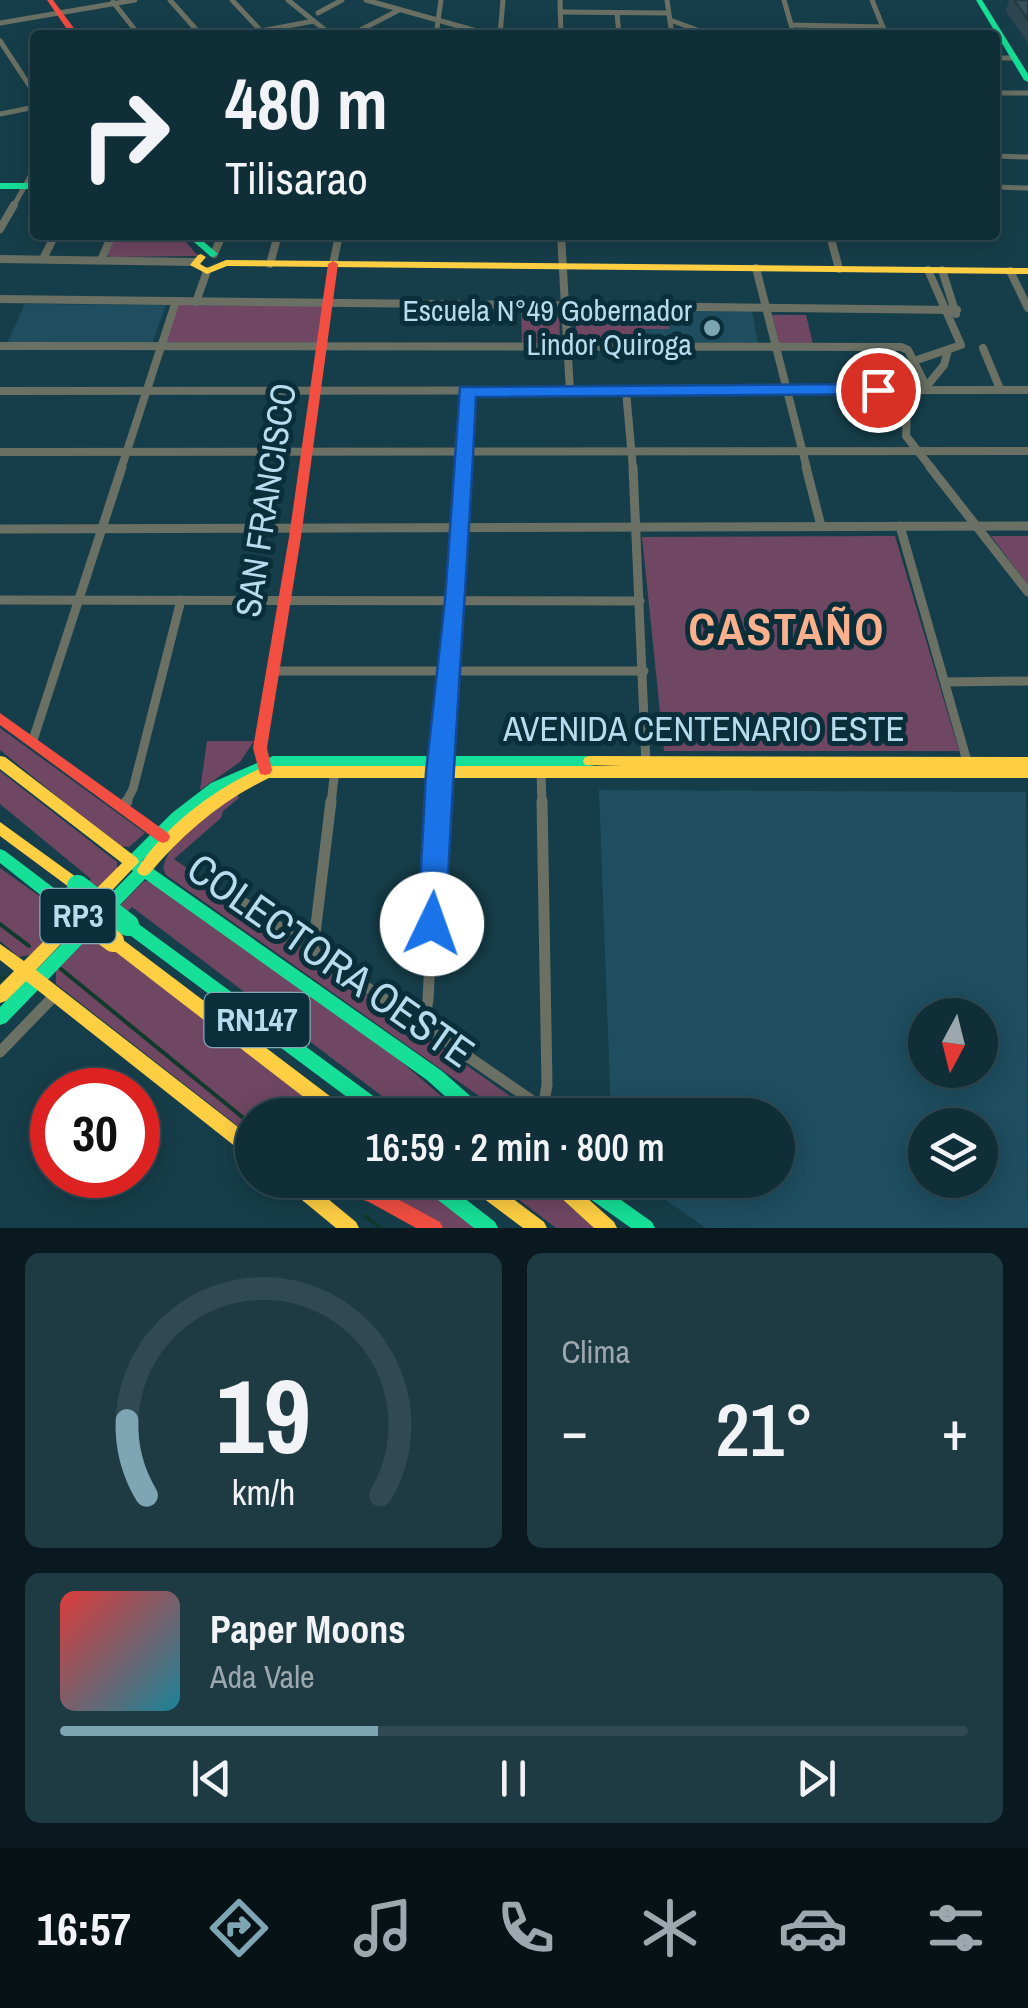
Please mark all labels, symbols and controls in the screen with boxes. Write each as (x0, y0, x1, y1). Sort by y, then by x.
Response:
text: 480 m (225, 57, 388, 151)
icon: right (60, 70, 190, 200)
text: Tilisarao (225, 147, 368, 208)
place label: Escuela N°49 Gobernador Lindor Quiroga (402, 290, 693, 364)
marker: Escuela N°49 Gobernador Lindor Quiroga (701, 317, 723, 339)
pin (836, 348, 921, 433)
icon: arrive (851, 363, 906, 418)
street label: SAN FRANCISCO (224, 380, 307, 620)
district label: CASTAÑO (688, 598, 886, 659)
street label: AVENIDA CENTENARIO ESTE (502, 705, 905, 752)
street label: COLECTORA OESTE (176, 840, 486, 1080)
position arrow (380, 872, 484, 976)
road number: RP3 (40, 889, 116, 943)
road number: RN147 (204, 993, 310, 1047)
north arrow (908, 998, 998, 1088)
map controls (908, 998, 998, 1198)
speed limit sign: 30 (30, 1068, 160, 1198)
button: layers (908, 1108, 998, 1198)
text: 16:59 · 2 min · 800 m (365, 1122, 665, 1173)
text: Clima (562, 1330, 630, 1373)
text: 19 (216, 1345, 311, 1485)
text: 21° (716, 1378, 814, 1479)
text: − (562, 1393, 588, 1467)
text: + (942, 1393, 968, 1467)
text: km/h (231, 1468, 295, 1516)
text: Paper Moons (210, 1604, 406, 1655)
text: Ada Vale (210, 1655, 315, 1698)
icon: previous (184, 1751, 239, 1806)
icon: pause (486, 1751, 541, 1806)
icon: next (789, 1751, 844, 1806)
icon: directions (204, 1893, 274, 1963)
icon: music (348, 1893, 418, 1963)
icon: phone (491, 1893, 561, 1963)
icon: climate (635, 1893, 705, 1963)
icon: car (778, 1893, 848, 1963)
icon: filters (921, 1893, 991, 1963)
text: 16:57 (37, 1898, 131, 1959)

